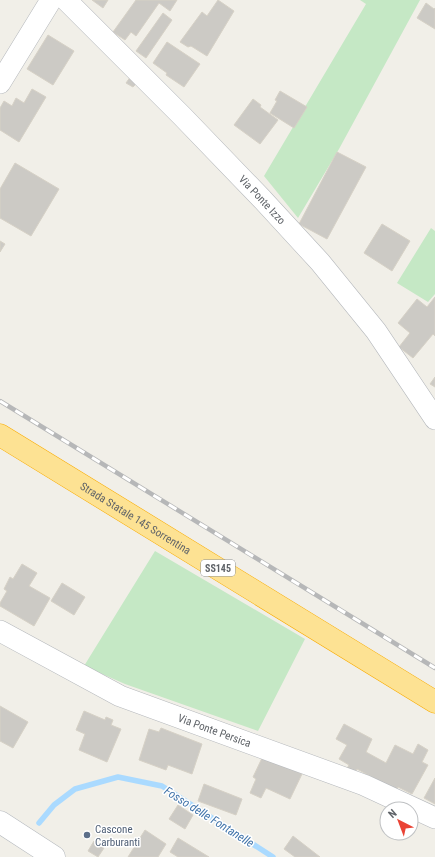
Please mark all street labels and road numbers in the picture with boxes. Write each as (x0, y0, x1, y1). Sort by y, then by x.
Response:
street label: Via Ponte Izzo (236, 173, 288, 227)
street label: Strada Statale 145 Sorrentina (78, 480, 193, 557)
road number: SS145 (201, 560, 235, 576)
street label: Via Ponte Persica (176, 712, 253, 750)

